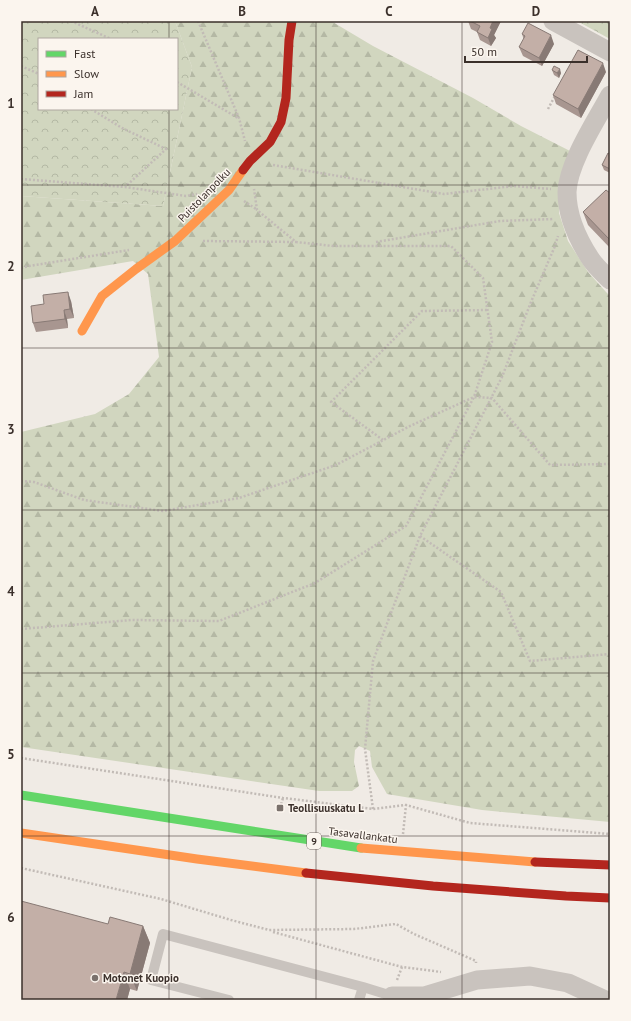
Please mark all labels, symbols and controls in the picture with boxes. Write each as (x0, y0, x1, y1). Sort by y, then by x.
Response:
text: A (91, 3, 99, 20)
text: B (238, 3, 246, 20)
text: C (385, 3, 393, 20)
text: D (532, 3, 540, 20)
legend (38, 38, 178, 110)
scale bar (465, 38, 587, 64)
text: 50 m (471, 44, 497, 59)
text: Fast (74, 46, 95, 61)
text: Slow (74, 66, 99, 81)
text: Jam (73, 86, 93, 101)
text: 1 (7, 95, 15, 112)
street label: Puistolanpolku (175, 165, 233, 225)
text: 2 (7, 258, 15, 275)
text: 3 (7, 421, 15, 438)
text: 4 (7, 583, 15, 600)
text: 5 (7, 746, 15, 763)
place label: Teollisuuskatu L (288, 801, 364, 815)
marker: Teollisuuskatu L (275, 803, 285, 813)
street label: Tasavallankatu (328, 824, 398, 846)
road number: 9 (307, 833, 321, 849)
text: 6 (7, 909, 15, 926)
place label: Motonet Kuopio (103, 971, 179, 985)
marker: Motonet Kuopio (90, 973, 100, 983)

